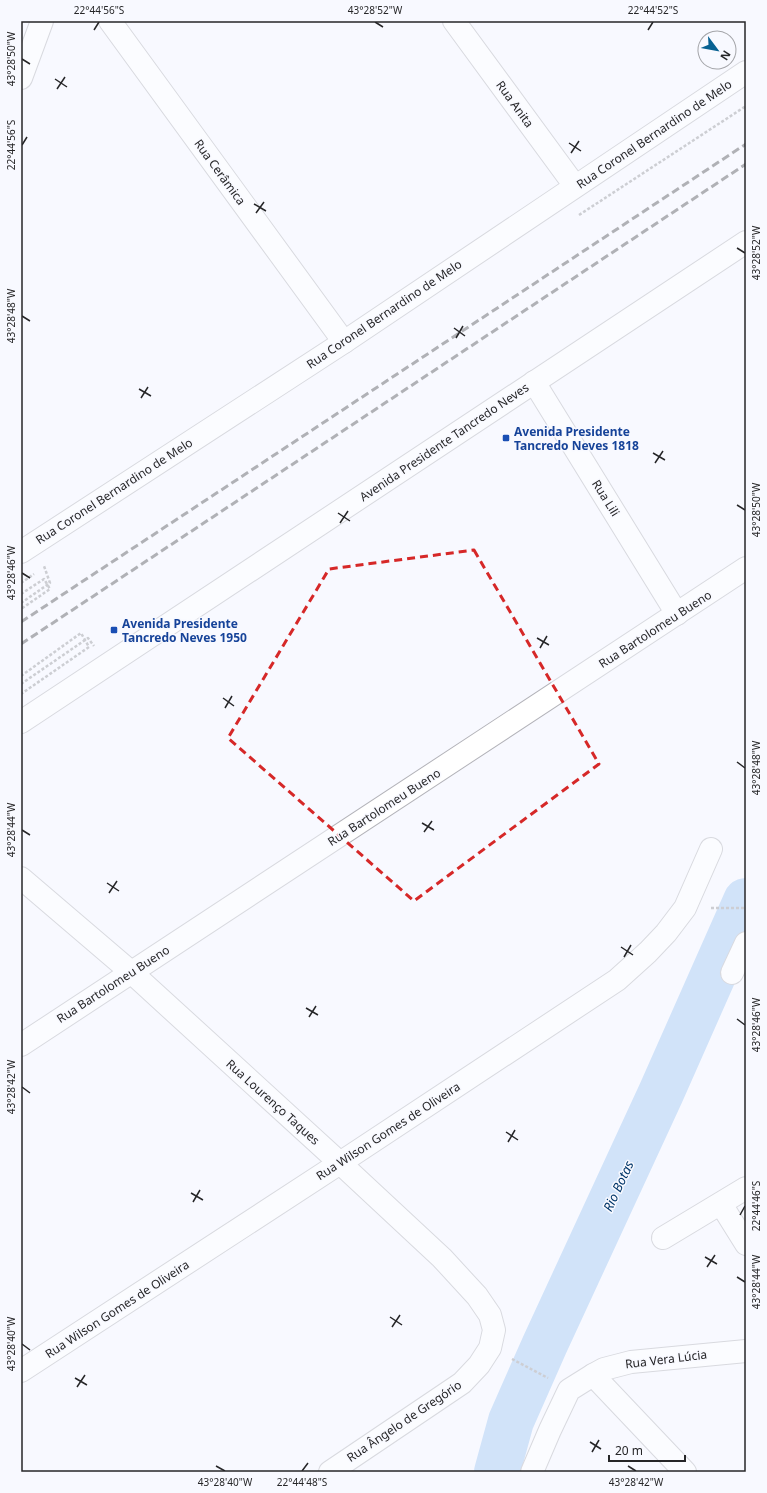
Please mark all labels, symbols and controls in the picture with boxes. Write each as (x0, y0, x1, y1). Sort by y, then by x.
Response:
text: 22°44'56"S (74, 3, 125, 17)
text: 43°28'52"W (348, 3, 403, 17)
text: 22°44'52"S (628, 3, 679, 17)
north arrow (697, 30, 737, 70)
text: 43°28'50"W (4, 31, 18, 86)
text: N (717, 48, 735, 63)
street label: Rua Coronel Bernardino de Melo (573, 76, 735, 192)
street label: Rua Anita (492, 77, 538, 131)
text: 22°44'56"S (4, 119, 18, 170)
street label: Rua Cerâmica (190, 136, 250, 208)
text: 43°28'52"W (749, 225, 763, 280)
street label: Rua Coronel Bernardino de Melo (303, 256, 465, 372)
text: 43°28'48"W (4, 288, 18, 343)
street label: Avenida Presidente Tancredo Neves (356, 379, 532, 505)
place label: Avenida Presidente Tancredo Neves 1818 (514, 423, 639, 454)
marker: Avenida Presidente Tancredo Neves 1818 (501, 433, 511, 443)
street label: Rua Coronel Bernardino de Melo (32, 434, 196, 548)
street label: Rua Lili (588, 476, 624, 520)
text: 43°28'50"W (749, 482, 763, 537)
text: 43°28'46"W (4, 545, 18, 600)
street label: Rua Bartolomeu Bueno (595, 586, 715, 672)
place label: Avenida Presidente Tancredo Neves 1950 (122, 615, 247, 646)
marker: Avenida Presidente Tancredo Neves 1950 (109, 625, 119, 635)
text: 43°28'48"W (749, 740, 763, 795)
street label: Rua Bartolomeu Bueno (324, 764, 444, 850)
text: 43°28'44"W (4, 802, 18, 857)
street label: Rua Bartolomeu Bueno (53, 941, 173, 1027)
text: 43°28'46"W (749, 997, 763, 1052)
street label: Rua Lourenço Taques (223, 1055, 324, 1149)
text: 43°28'42"W (4, 1059, 18, 1114)
street label: Rua Wilson Gomes de Oliveira (313, 1078, 463, 1184)
water label: Rio Botas (598, 1157, 638, 1214)
text: 22°44'46"S (749, 1180, 763, 1231)
text: 43°28'44"W (749, 1254, 763, 1309)
street label: Rua Wilson Gomes de Oliveira (42, 1256, 192, 1362)
text: 43°28'40"W (4, 1316, 18, 1371)
street label: Rua Vera Lúcia (624, 1346, 708, 1372)
street label: Rua Ângelo de Gregório (343, 1376, 465, 1466)
scale bar (609, 1437, 685, 1463)
text: 20 m (615, 1442, 643, 1459)
text: 43°28'40"W (198, 1475, 253, 1489)
text: 22°44'48"S (277, 1475, 328, 1489)
text: 43°28'42"W (609, 1475, 664, 1489)

